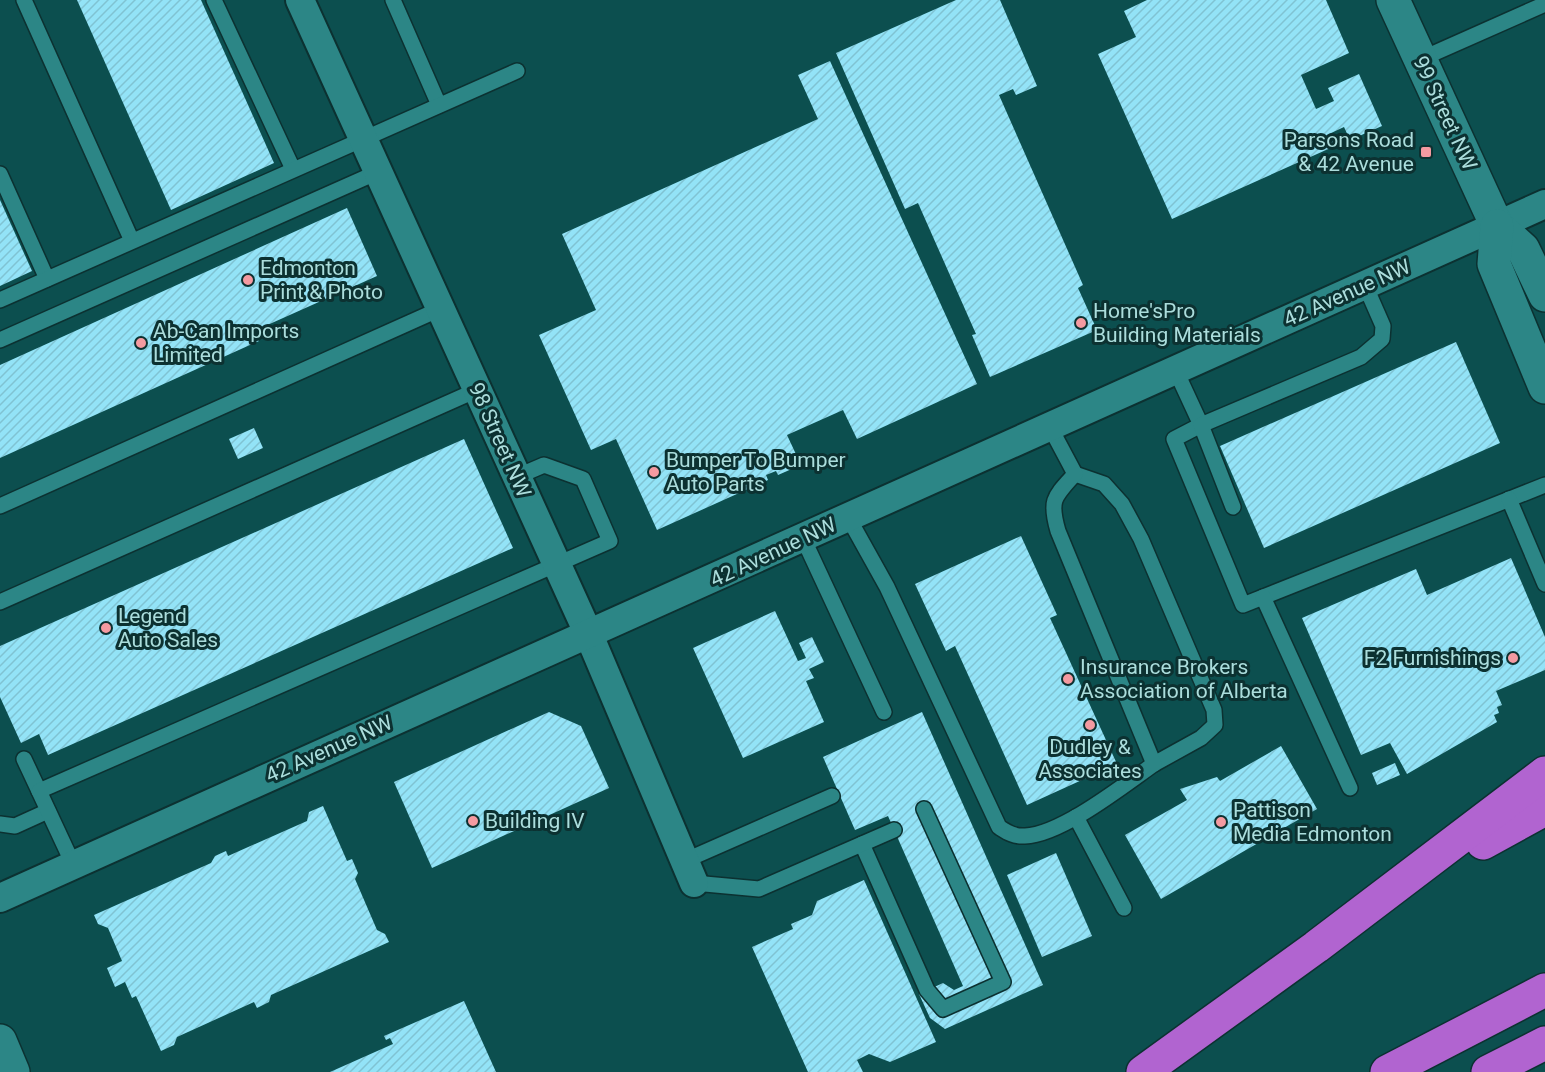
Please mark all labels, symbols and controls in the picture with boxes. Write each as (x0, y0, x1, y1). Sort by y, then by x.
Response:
street label: 99 Street NW (1408, 52, 1482, 174)
place label: Parsons Road & 42 Avenue (1284, 128, 1414, 176)
marker: Parsons Road & 42 Avenue (1419, 145, 1433, 159)
street label: 42 Avenue NW (1280, 254, 1414, 332)
place label: Edmonton Print & Photo (260, 256, 383, 304)
marker: Edmonton Print & Photo (241, 273, 255, 287)
place label: Home'sPro Building Materials (1093, 299, 1261, 347)
marker: Home'sPro Building Materials (1074, 316, 1088, 330)
place label: Ab-Can Imports Limited (153, 319, 299, 367)
marker: Ab-Can Imports Limited (134, 336, 148, 350)
street label: 98 Street NW (464, 379, 536, 501)
place label: Bumper To Bumper Auto Parts (666, 448, 846, 496)
marker: Bumper To Bumper Auto Parts (647, 465, 661, 479)
street label: 42 Avenue NW (706, 512, 840, 592)
place label: Legend Auto Sales (118, 604, 218, 652)
marker: Legend Auto Sales (99, 621, 113, 635)
place label: F2 Furnishings (1364, 646, 1501, 670)
marker: F2 Furnishings (1506, 651, 1520, 665)
place label: Insurance Brokers Association of Alberta (1080, 655, 1288, 703)
marker: Insurance Brokers Association of Alberta (1061, 672, 1075, 686)
street label: 42 Avenue NW (262, 710, 396, 788)
marker: Dudley & Associates (1083, 718, 1097, 732)
place label: Dudley & Associates (1038, 735, 1142, 783)
place label: Pattison Media Edmonton (1233, 798, 1392, 846)
place label: Building IV (485, 809, 585, 833)
marker: Building IV (466, 814, 480, 828)
marker: Pattison Media Edmonton (1214, 815, 1228, 829)

